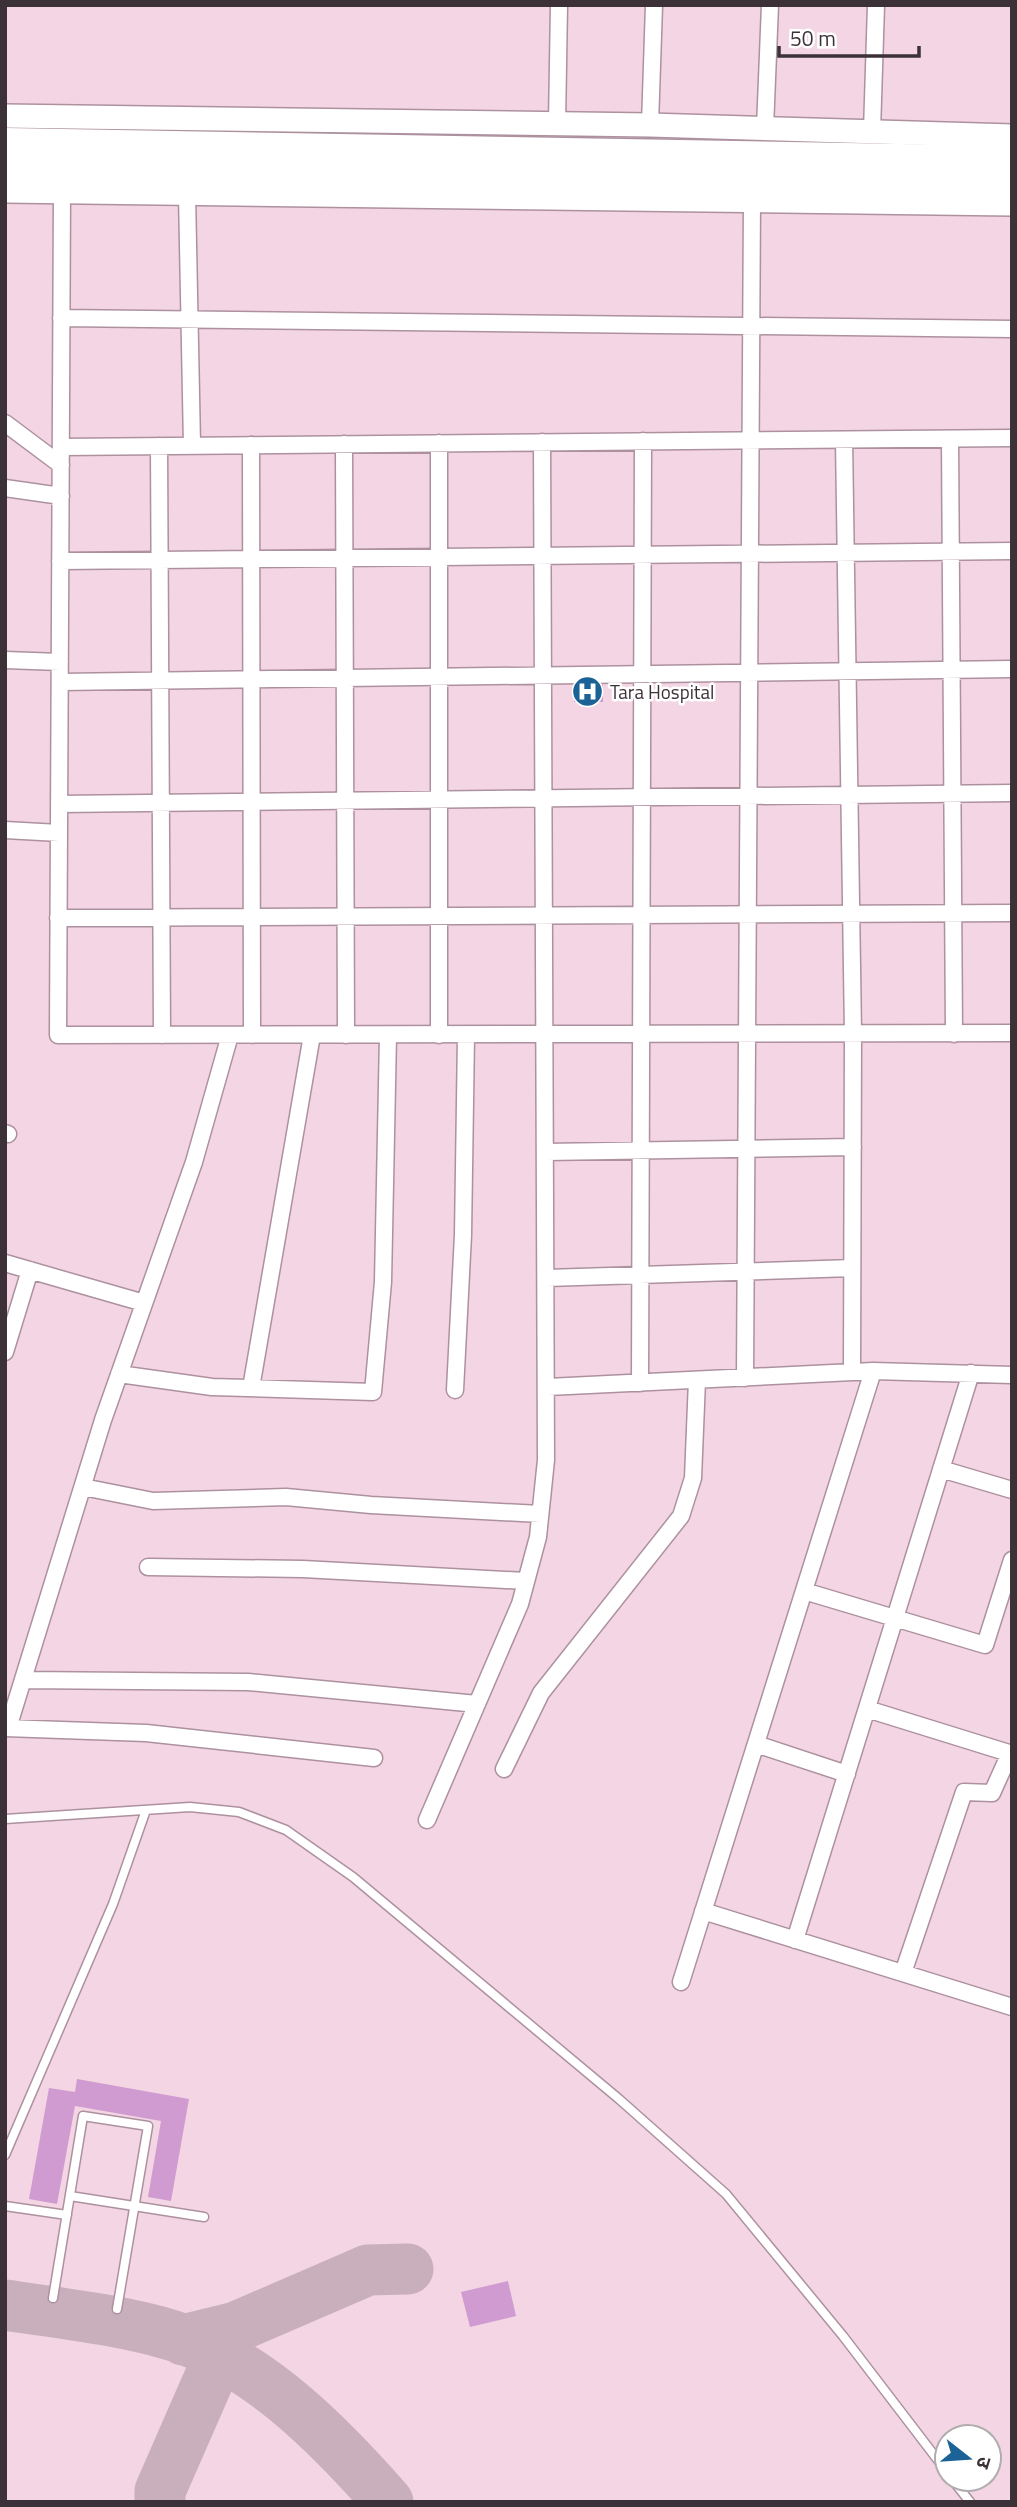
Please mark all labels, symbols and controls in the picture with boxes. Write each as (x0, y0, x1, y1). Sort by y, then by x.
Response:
scale bar (779, 14, 919, 58)
text: 50 m (790, 22, 836, 54)
hospital icon: Tara Hospital (570, 675, 604, 709)
place label: Tara Hospital (610, 677, 714, 706)
north arrow (933, 2423, 1003, 2493)
text: उ (969, 2454, 1000, 2474)

